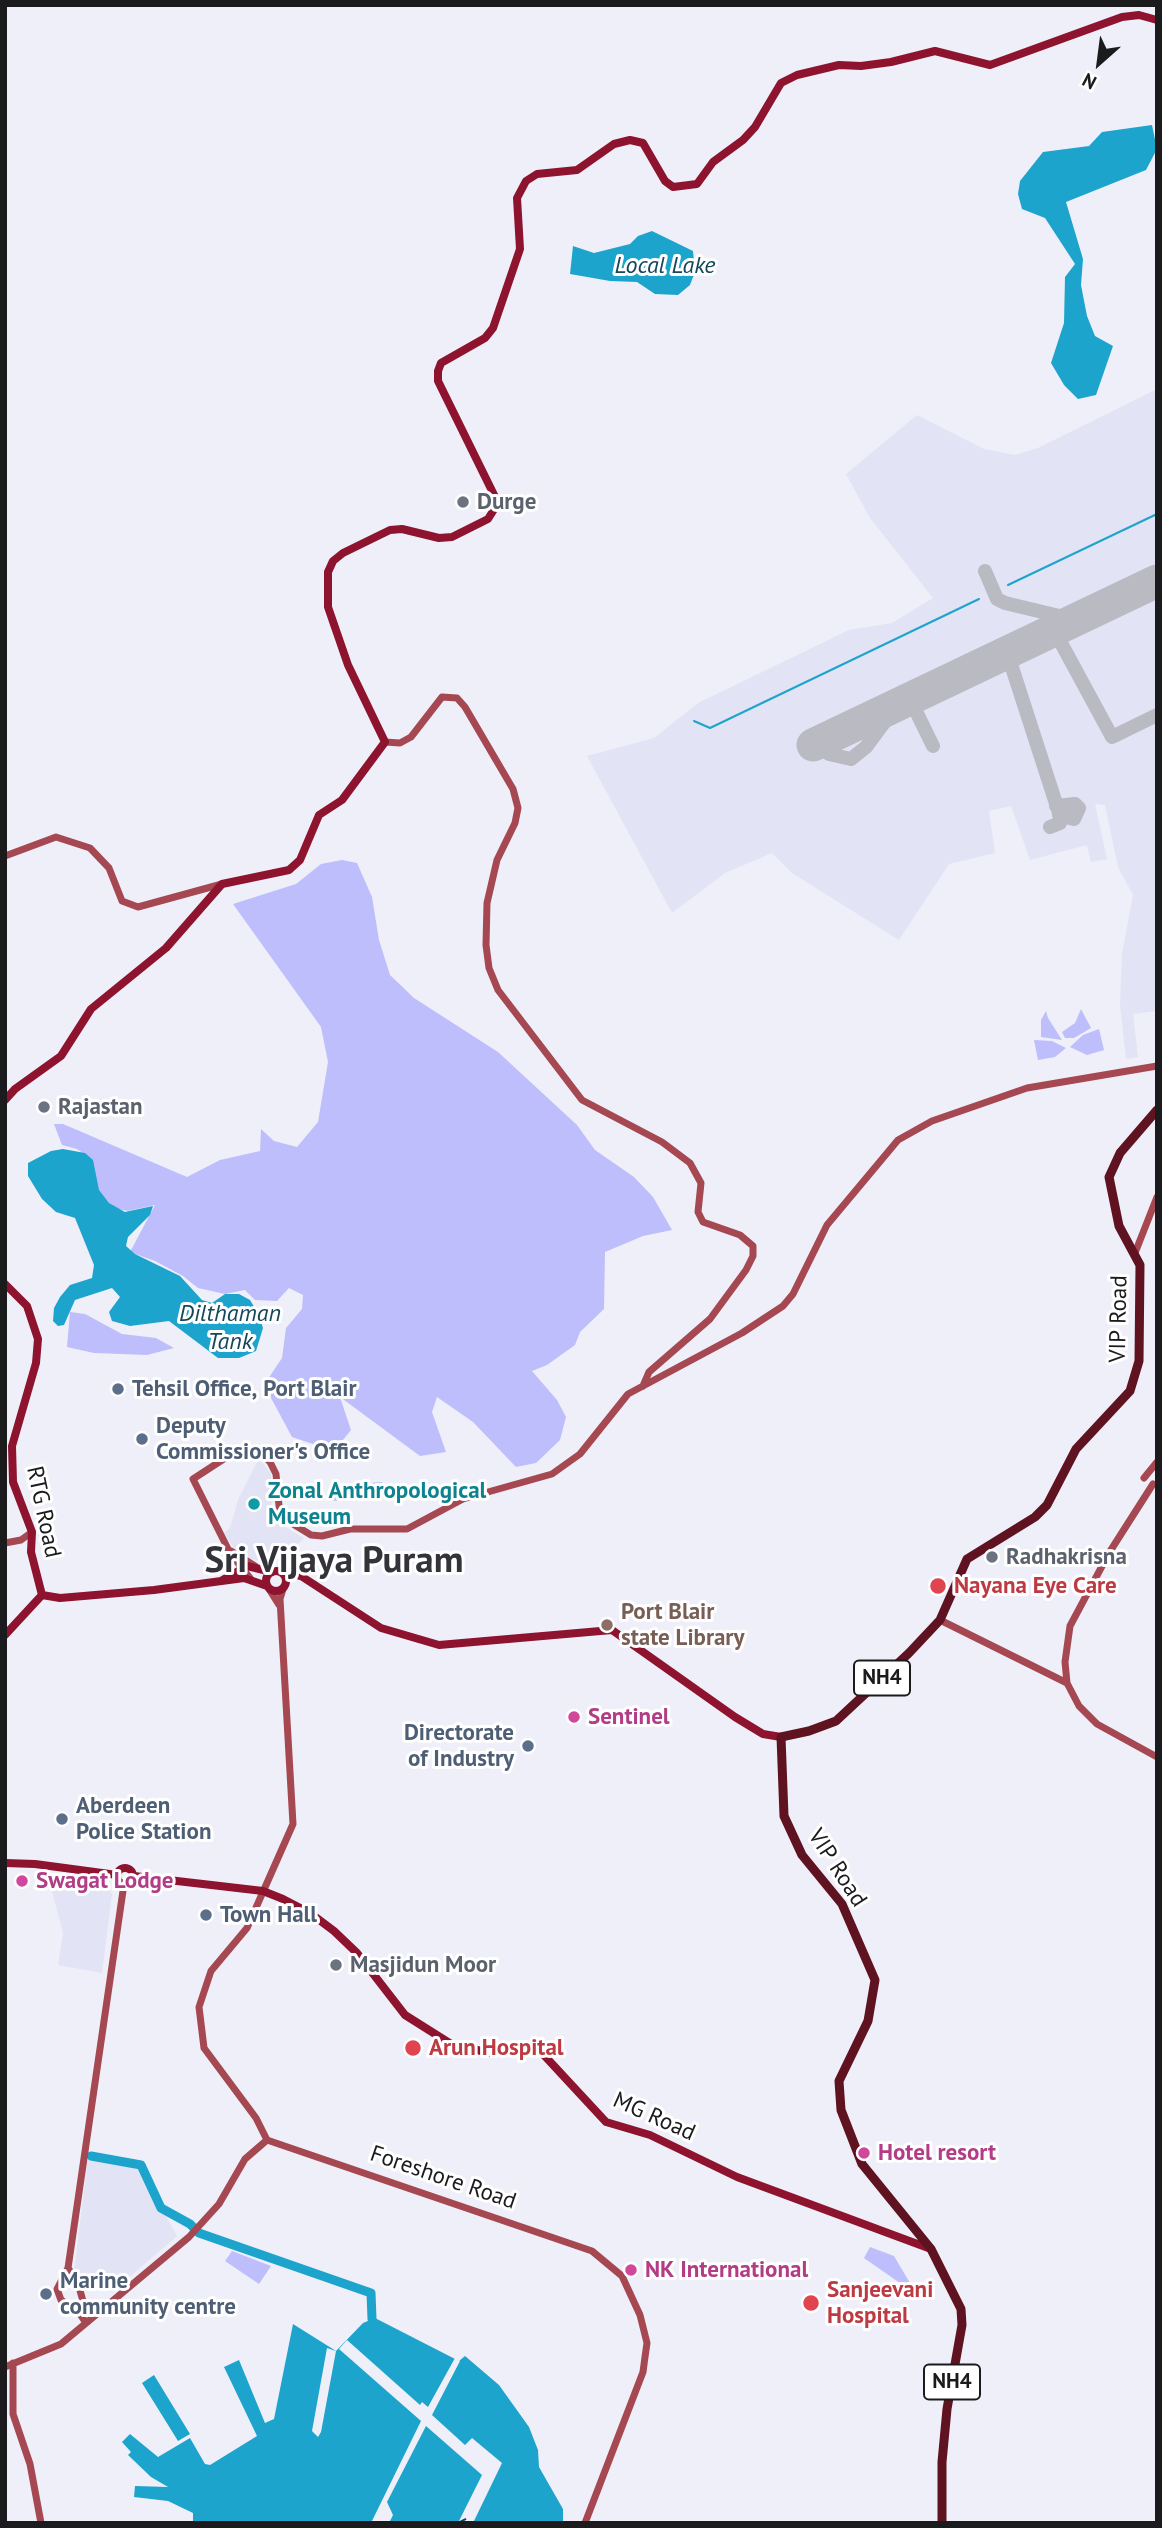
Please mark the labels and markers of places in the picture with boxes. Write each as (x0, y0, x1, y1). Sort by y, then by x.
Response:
place label: Durge (477, 488, 536, 516)
marker: Durge (455, 494, 471, 510)
place label: Rajastan (58, 1093, 143, 1121)
marker: Rajastan (36, 1099, 52, 1115)
place label: Tehsil Office, Port Blair (132, 1375, 357, 1403)
marker: Tehsil Office, Port Blair (110, 1381, 126, 1397)
place label: Deputy Commissioner's Office (156, 1412, 370, 1466)
marker: Deputy Commissioner's Office (134, 1431, 150, 1447)
place label: Zonal Anthropological Museum (268, 1477, 486, 1531)
marker: Zonal Anthropological Museum (246, 1496, 262, 1512)
place label: Radhakrisna (1006, 1543, 1127, 1571)
marker: Radhakrisna (984, 1549, 1000, 1565)
place label: Nayana Eye Care (954, 1572, 1117, 1600)
marker: Nayana Eye Care (928, 1576, 948, 1596)
place label: Port Blair state Library (621, 1598, 744, 1652)
marker: Port Blair state Library (599, 1617, 615, 1633)
place label: Sentinel (588, 1703, 670, 1731)
marker: Sentinel (566, 1709, 582, 1725)
place label: Directorate of Industry (404, 1719, 514, 1773)
marker: Directorate of Industry (520, 1738, 536, 1754)
place label: Aberdeen Police Station (76, 1792, 211, 1846)
marker: Aberdeen Police Station (54, 1811, 70, 1827)
place label: Swagat Lodge (36, 1867, 174, 1895)
marker: Swagat Lodge (14, 1873, 30, 1889)
place label: Town Hall (220, 1901, 317, 1929)
marker: Town Hall (198, 1907, 214, 1923)
place label: Masjidun Moor (350, 1951, 496, 1979)
marker: Masjidun Moor (328, 1957, 344, 1973)
place label: Arun Hospital (429, 2034, 564, 2062)
marker: Arun Hospital (403, 2038, 423, 2058)
place label: Hotel resort (878, 2139, 996, 2167)
marker: Hotel resort (856, 2145, 872, 2161)
place label: NK International (645, 2256, 808, 2284)
marker: NK International (623, 2262, 639, 2278)
place label: Marine community centre (60, 2267, 236, 2321)
place label: Sanjeevani Hospital (827, 2276, 933, 2330)
marker: Marine community centre (38, 2286, 54, 2302)
marker: Sanjeevani Hospital (801, 2293, 821, 2313)

